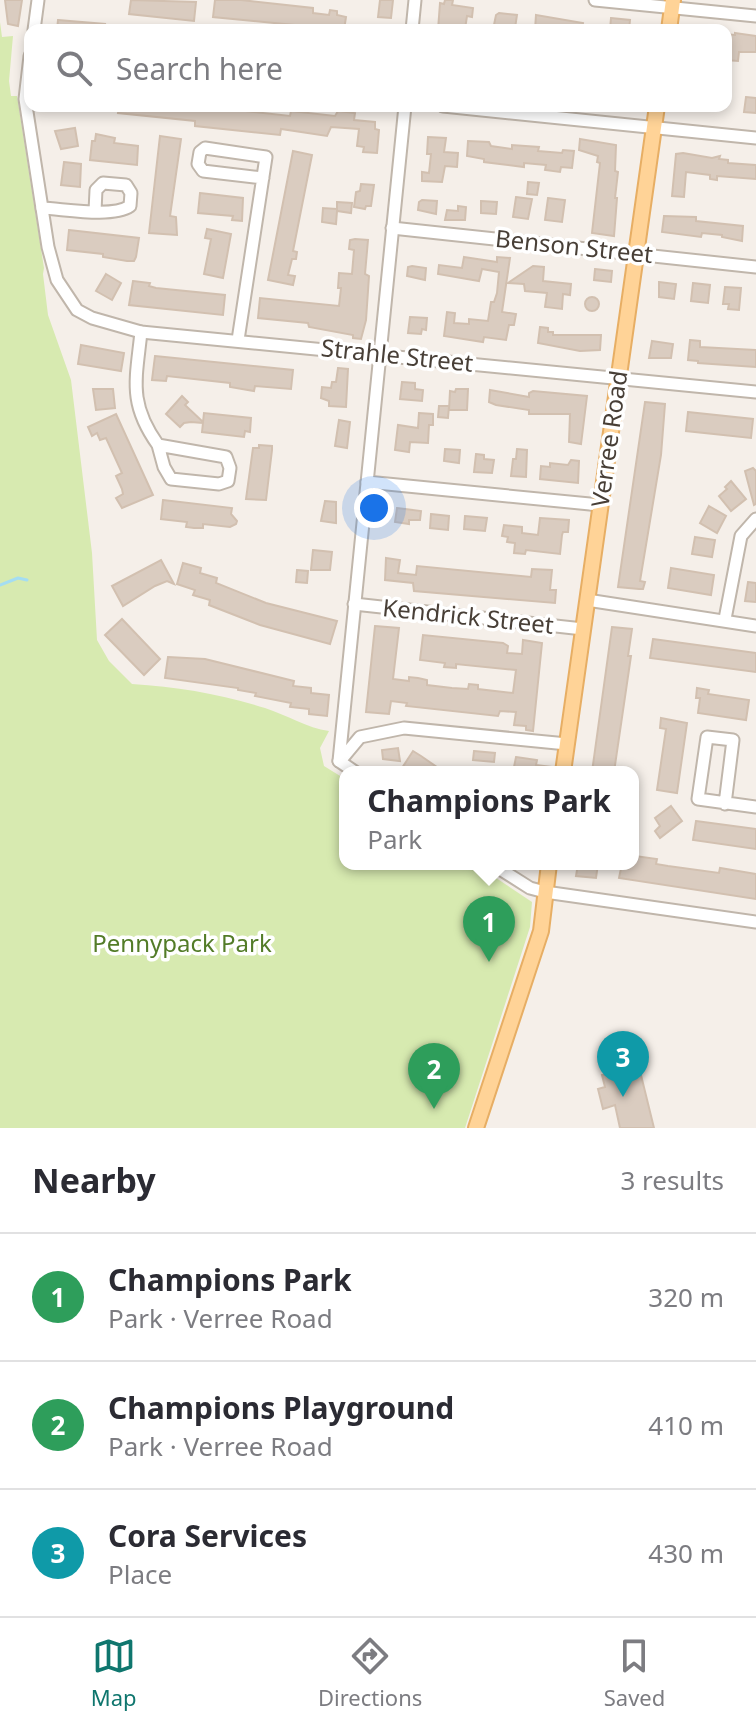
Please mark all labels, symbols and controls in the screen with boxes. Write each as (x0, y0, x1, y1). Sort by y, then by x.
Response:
search box (24, 24, 732, 112)
icon: search (52, 46, 96, 90)
text: Search here (116, 48, 283, 89)
street label: Benson Street (494, 221, 655, 270)
street label: Strahle Street (320, 330, 475, 379)
street label: Verree Road (583, 368, 634, 509)
your location (354, 488, 394, 528)
street label: Kendrick Street (381, 590, 556, 641)
popup (339, 766, 639, 870)
text: Champions Park (367, 780, 611, 821)
text: Park (367, 821, 422, 857)
pin: 1 (463, 896, 515, 962)
park label: Pennypack Park (92, 926, 272, 959)
pin: 3 (597, 1031, 649, 1097)
pin: 2 (408, 1043, 460, 1109)
text: Nearby (32, 1157, 156, 1203)
text: 3 results (620, 1162, 724, 1198)
text: Champions Park (108, 1259, 352, 1300)
text: 1 (51, 1279, 65, 1315)
text: 320 m (648, 1279, 724, 1315)
text: Park · Verree Road (108, 1300, 333, 1336)
text: Champions Playground (108, 1387, 454, 1428)
text: 2 (51, 1407, 65, 1443)
text: 410 m (648, 1407, 724, 1443)
text: Park · Verree Road (108, 1428, 333, 1464)
text: Cora Services (108, 1515, 307, 1556)
text: 3 (51, 1535, 65, 1571)
text: 430 m (648, 1535, 724, 1571)
text: Place (108, 1556, 172, 1592)
tab: Map (91, 1634, 137, 1712)
tab: Directions (318, 1634, 422, 1712)
tab: Saved (604, 1634, 665, 1712)

